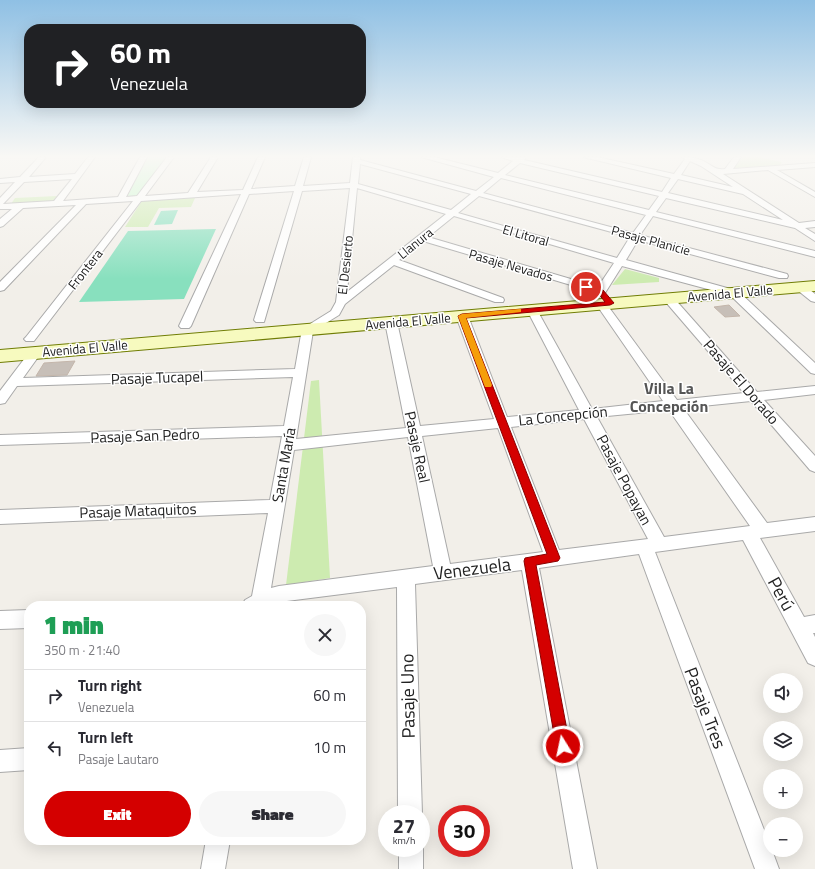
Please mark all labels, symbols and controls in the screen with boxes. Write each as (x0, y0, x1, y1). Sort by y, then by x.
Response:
text: 60 m (110, 31, 171, 74)
icon: right (44, 40, 96, 92)
text: Venezuela (110, 70, 188, 97)
street label: El Litoral (500, 219, 552, 251)
street label: Pasaje Planicie (609, 220, 693, 260)
street label: Llanura (393, 222, 437, 264)
street label: El Desierto (332, 234, 358, 296)
street label: Pasaje Nevados (467, 243, 555, 287)
street label: Frontera (63, 244, 108, 294)
pin (569, 270, 603, 304)
icon: arrive (575, 276, 597, 298)
street label: Avenida El Valle (686, 279, 774, 307)
street label: Avenida El Valle (364, 307, 452, 335)
street label: Avenida El Valle (41, 334, 129, 362)
street label: Pasaje El Dorado (698, 334, 785, 429)
street label: Pasaje Tucapel (110, 364, 204, 391)
district label: Villa La Concepción (630, 376, 708, 418)
street label: La Concepción (517, 399, 609, 432)
street label: Pasaje Real (399, 409, 436, 485)
street label: Pasaje San Pedro (90, 422, 200, 449)
street label: Santa María (266, 425, 302, 504)
street label: Pasaje Popayan (591, 430, 658, 529)
street label: Pasaje Mataquitos (79, 497, 197, 524)
street label: Venezuela (432, 550, 512, 587)
street label: Perú (761, 572, 802, 616)
text: 1 min (44, 607, 104, 643)
button: close (304, 614, 346, 656)
text: 350 m · 21:40 (44, 640, 120, 660)
street label: Pasaje Uno (393, 653, 422, 739)
street label: Pasaje Tres (678, 663, 733, 753)
map controls (763, 673, 803, 857)
button: sound (763, 673, 803, 713)
text: Turn right (78, 674, 142, 697)
text: 60 m (313, 684, 346, 707)
icon: right (44, 685, 66, 707)
text: Venezuela (78, 697, 134, 717)
button: layers (763, 721, 803, 761)
position arrow (542, 725, 584, 767)
text: Turn left (78, 726, 133, 749)
text: 10 m (313, 736, 346, 759)
icon: left (44, 737, 66, 759)
text: Pasaje Lautaro (78, 749, 159, 769)
button: + (763, 769, 803, 809)
button: Exit (44, 791, 191, 837)
button: Share (199, 791, 346, 837)
speed limit sign: 30 (438, 805, 490, 857)
text: 27 (393, 810, 415, 841)
button: − (763, 817, 803, 857)
text: km/h (393, 833, 415, 848)

